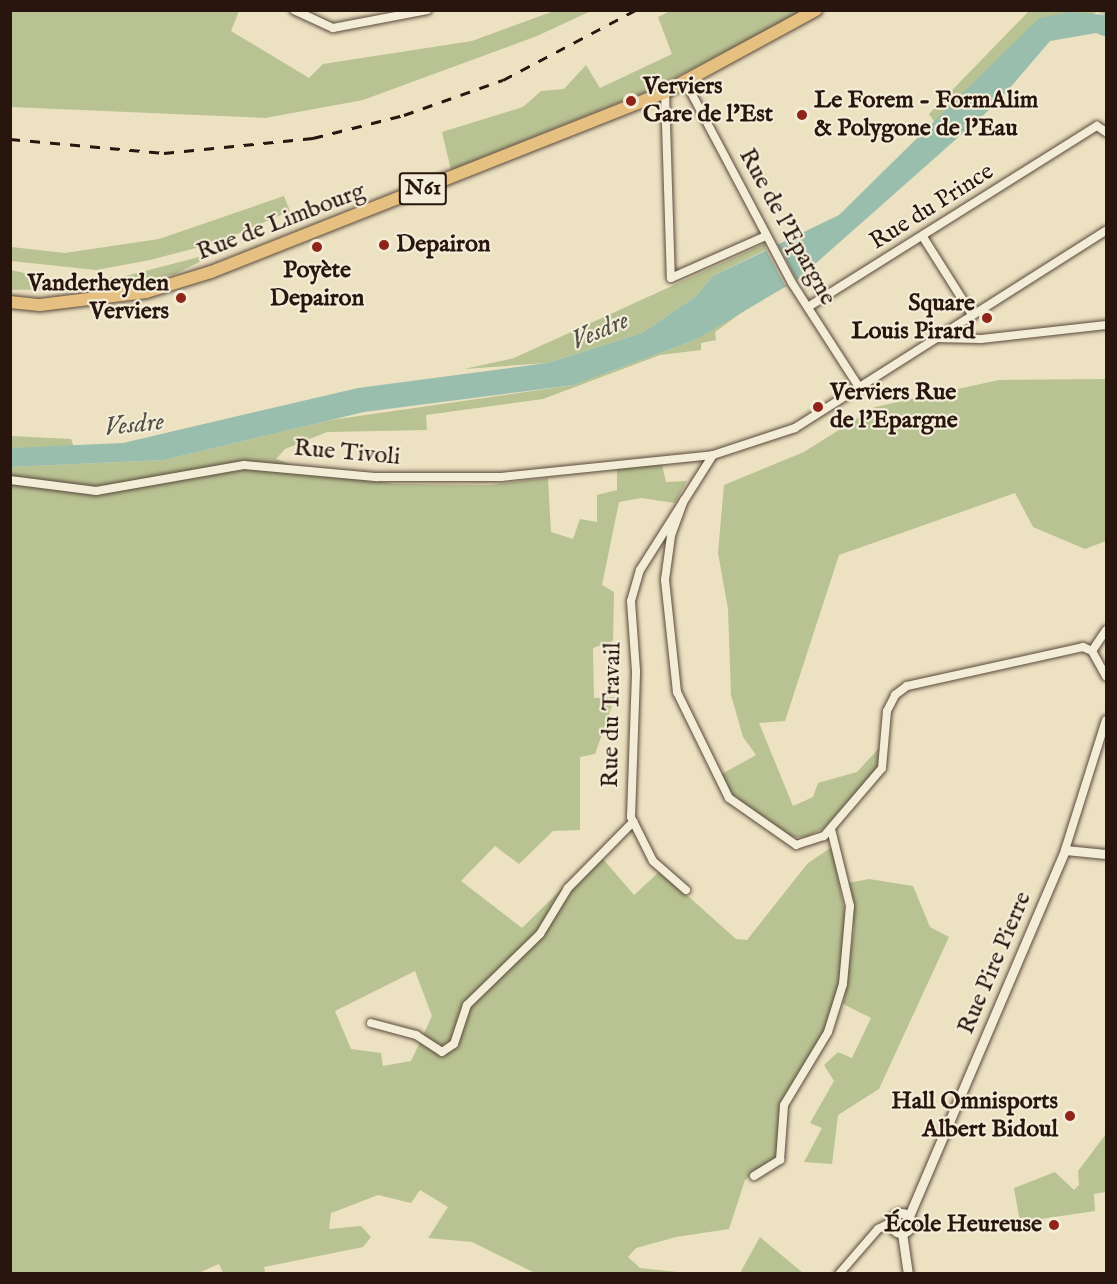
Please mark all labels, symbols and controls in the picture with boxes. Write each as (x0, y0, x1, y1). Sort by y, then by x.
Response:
place label: Verviers Gare de l'Est (643, 73, 773, 129)
place label: Le Forem - FormAlim & Polygone de l'Eau (814, 87, 1038, 143)
marker: Verviers Gare de l'Est (624, 94, 638, 108)
marker: Le Forem - FormAlim & Polygone de l'Eau (795, 108, 809, 122)
street label: Rue de l'Epargne (732, 144, 842, 310)
street label: Rue du Prince (865, 158, 999, 256)
road number: N61 (398, 170, 448, 208)
street label: Rue de Limbourg (193, 177, 369, 267)
place label: Depairon (396, 231, 491, 259)
marker: Depairon (377, 238, 391, 252)
marker: Poyète Depairon (310, 240, 324, 254)
place label: Poyète Depairon (270, 257, 364, 313)
place label: Vanderheyden Verviers (28, 270, 169, 326)
place label: Square Louis Pirard (851, 290, 975, 346)
marker: Vanderheyden Verviers (174, 291, 188, 305)
water label: Vesdre (566, 305, 634, 357)
marker: Square Louis Pirard (980, 311, 994, 325)
place label: Verviers Rue de l'Epargne (830, 379, 958, 435)
marker: Verviers Rue de l'Epargne (811, 400, 825, 414)
water label: Vesdre (103, 406, 165, 444)
street label: Rue Tivoli (293, 434, 401, 472)
street label: Rue du Travail (596, 642, 628, 788)
street label: Rue Pire Pierre (952, 887, 1038, 1039)
place label: Hall Omnisports Albert Bidoul (891, 1088, 1058, 1144)
marker: Hall Omnisports Albert Bidoul (1063, 1109, 1077, 1123)
place label: École Heureuse (884, 1211, 1042, 1239)
marker: École Heureuse (1047, 1218, 1061, 1232)

